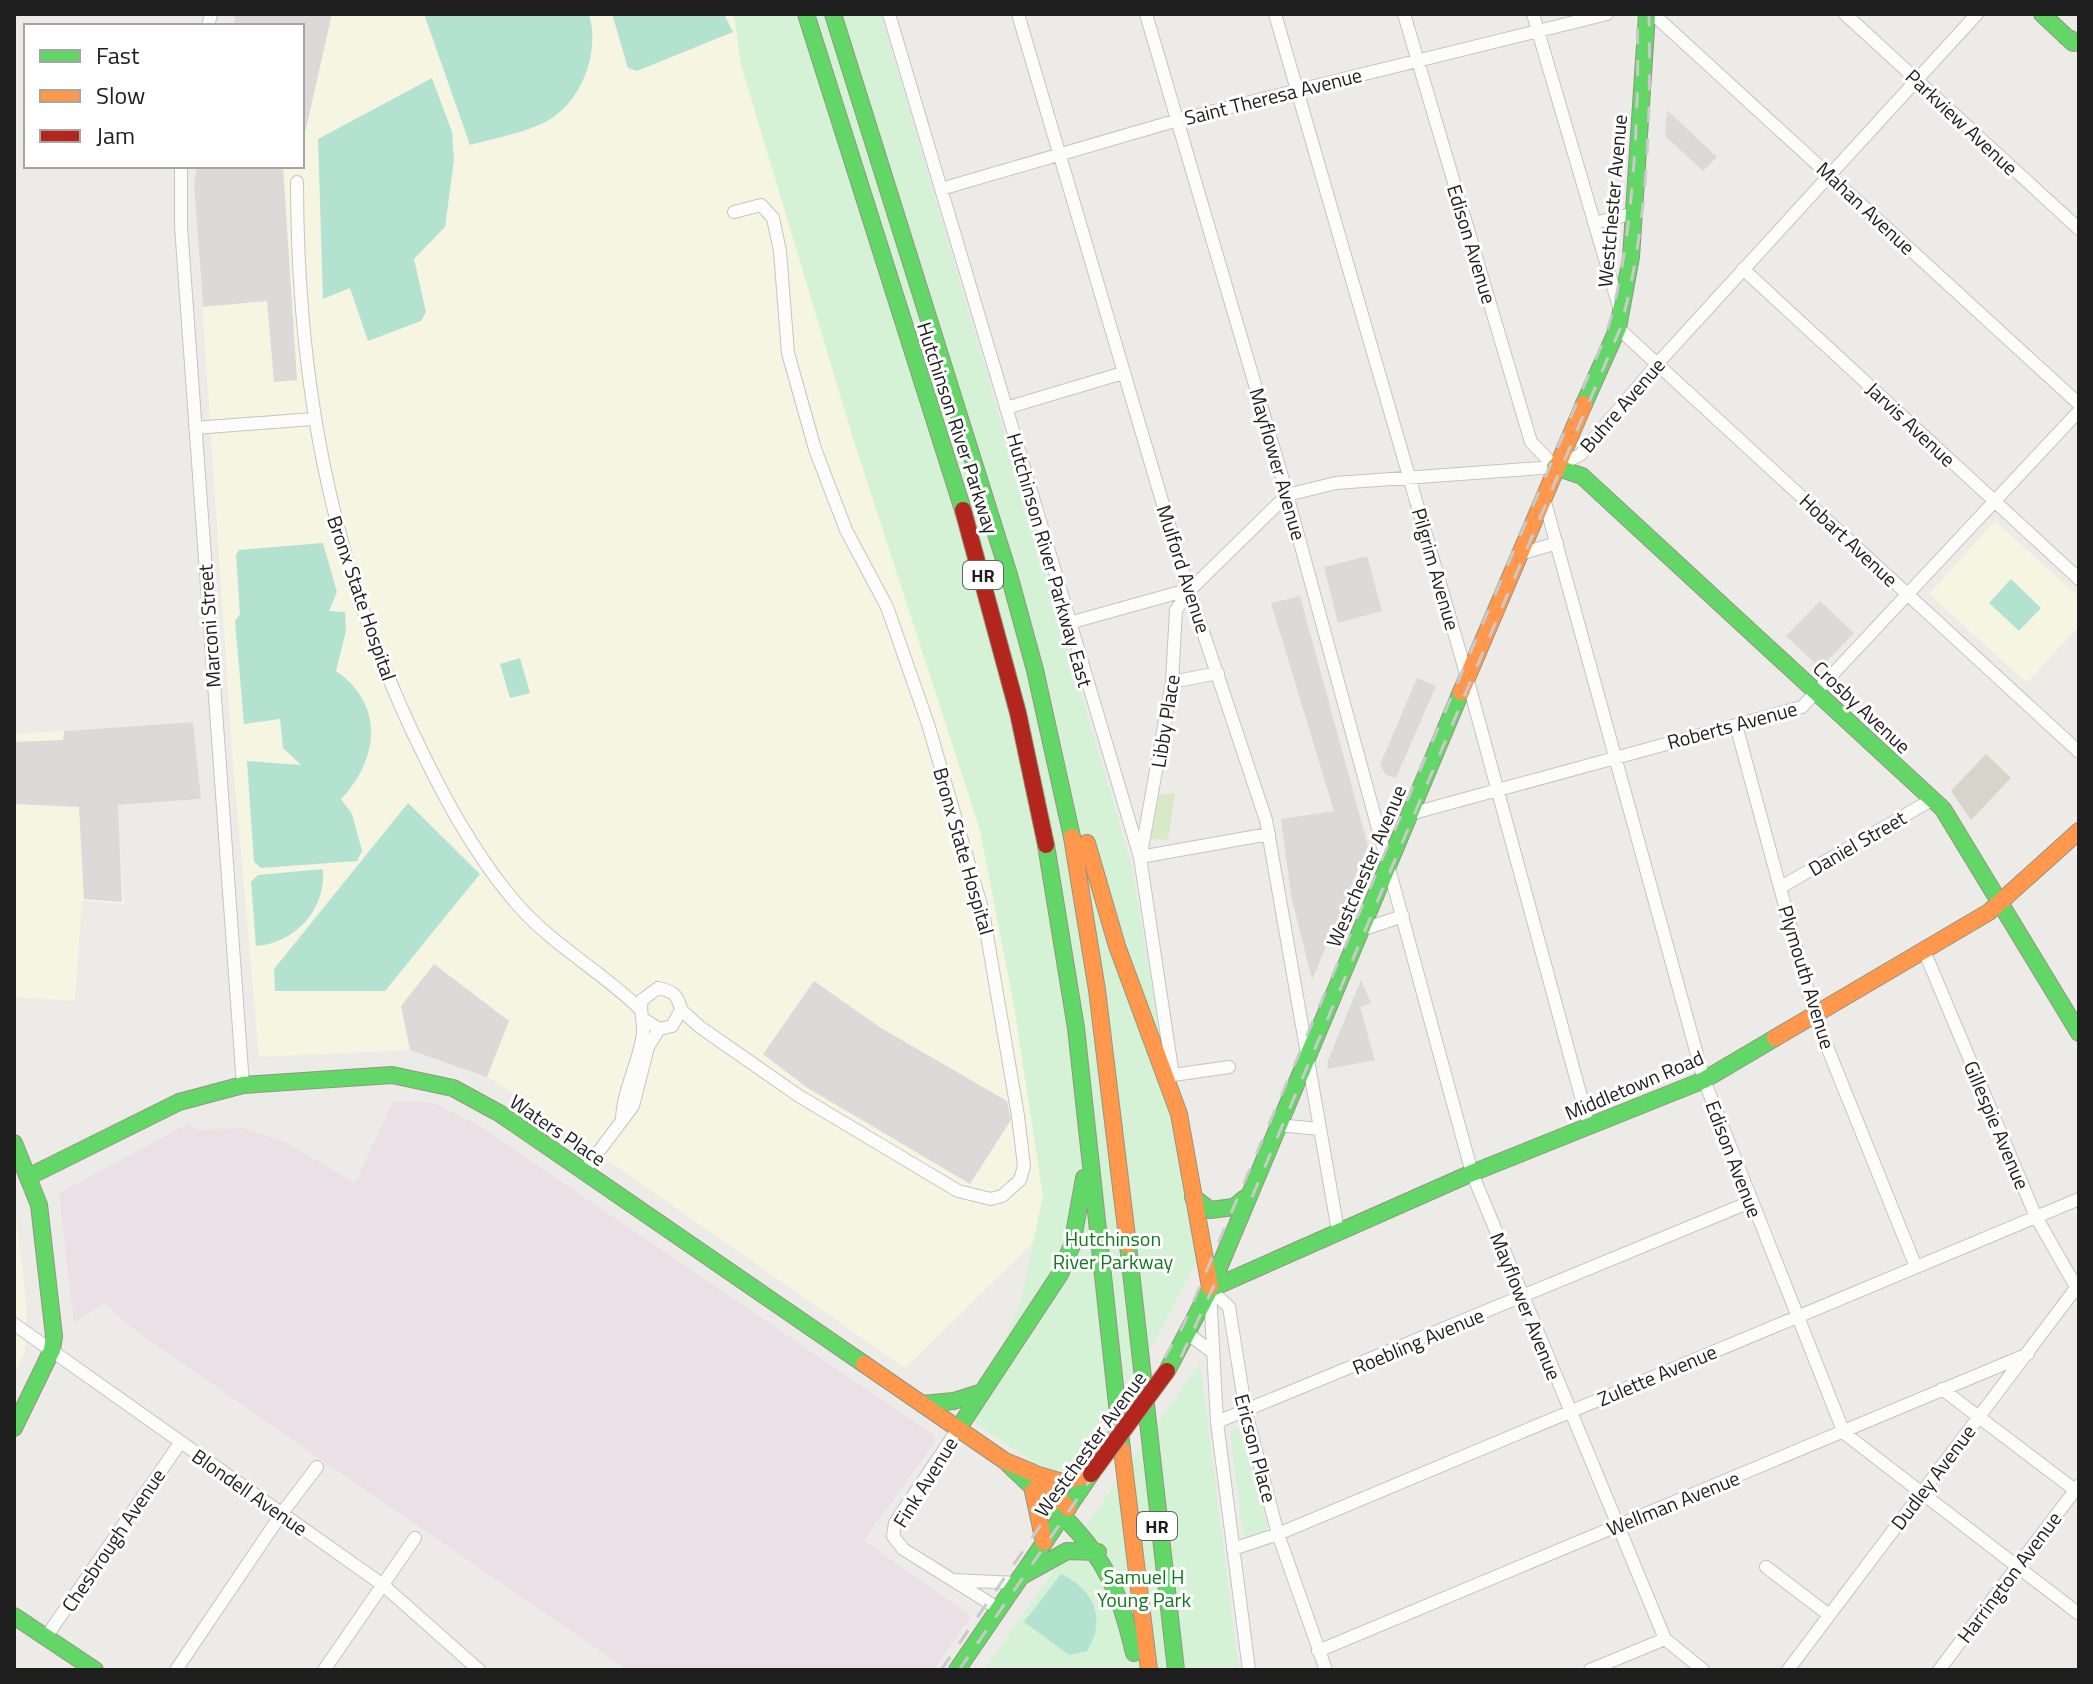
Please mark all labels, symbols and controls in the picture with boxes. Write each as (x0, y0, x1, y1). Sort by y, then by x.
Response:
legend (24, 24, 304, 168)
text: Fast (96, 37, 140, 73)
street label: Saint Theresa Avenue (1181, 59, 1365, 133)
street label: Parkview Avenue (1899, 61, 2025, 183)
text: Slow (96, 77, 145, 113)
street label: Westchester Avenue (1589, 113, 1635, 289)
text: Jam (96, 117, 135, 153)
street label: Mahan Avenue (1810, 154, 1922, 262)
street label: Edison Avenue (1439, 180, 1505, 308)
street label: Hutchinson River Parkway (909, 318, 1007, 538)
street label: Buhre Avenue (1572, 351, 1672, 459)
street label: Jarvis Avenue (1859, 374, 1963, 474)
street label: Mayflower Avenue (1241, 384, 1315, 544)
street label: Hutchinson River Parkway East (999, 429, 1101, 691)
street label: Hobart Avenue (1793, 486, 1905, 594)
street label: Mulford Avenue (1149, 501, 1219, 637)
street label: Pilgrim Avenue (1404, 504, 1468, 634)
street label: Bronx State Hospital (319, 511, 405, 685)
road number: HR (963, 561, 1003, 589)
street label: Marconi Street (189, 563, 229, 689)
street label: Crosby Avenue (1806, 653, 1918, 761)
street label: Libby Place (1142, 672, 1188, 770)
street label: Roberts Avenue (1663, 693, 1801, 757)
street label: Bronx State Hospital (925, 764, 1003, 938)
street label: Westchester Avenue (1318, 780, 1414, 952)
street label: Daniel Street (1802, 802, 1912, 884)
street label: Plymouth Avenue (1770, 901, 1844, 1053)
street label: Middletown Road (1560, 1042, 1708, 1128)
street label: Gillespie Avenue (1956, 1056, 2038, 1194)
street label: Waters Place (504, 1086, 612, 1174)
street label: Edison Avenue (1697, 1096, 1771, 1222)
park label: Hutchinson River Parkway (1053, 1223, 1174, 1277)
street label: Mayflower Avenue (1482, 1227, 1570, 1385)
street label: Roebling Avenue (1347, 1299, 1489, 1383)
street label: Zulette Avenue (1593, 1336, 1721, 1414)
street label: Westchester Avenue (1026, 1365, 1154, 1523)
street label: Ericson Place (1227, 1390, 1285, 1506)
street label: Dudley Avenue (1883, 1418, 1983, 1536)
street label: Fink Avenue (885, 1430, 965, 1534)
street label: Blondell Avenue (186, 1441, 314, 1543)
street label: Chesbrough Avenue (53, 1462, 173, 1618)
street label: Wellman Avenue (1602, 1462, 1744, 1544)
street label: Harrington Avenue (1949, 1505, 2069, 1649)
road number: HR (1137, 1512, 1177, 1540)
park label: Samuel H Young Park (1097, 1561, 1192, 1615)

